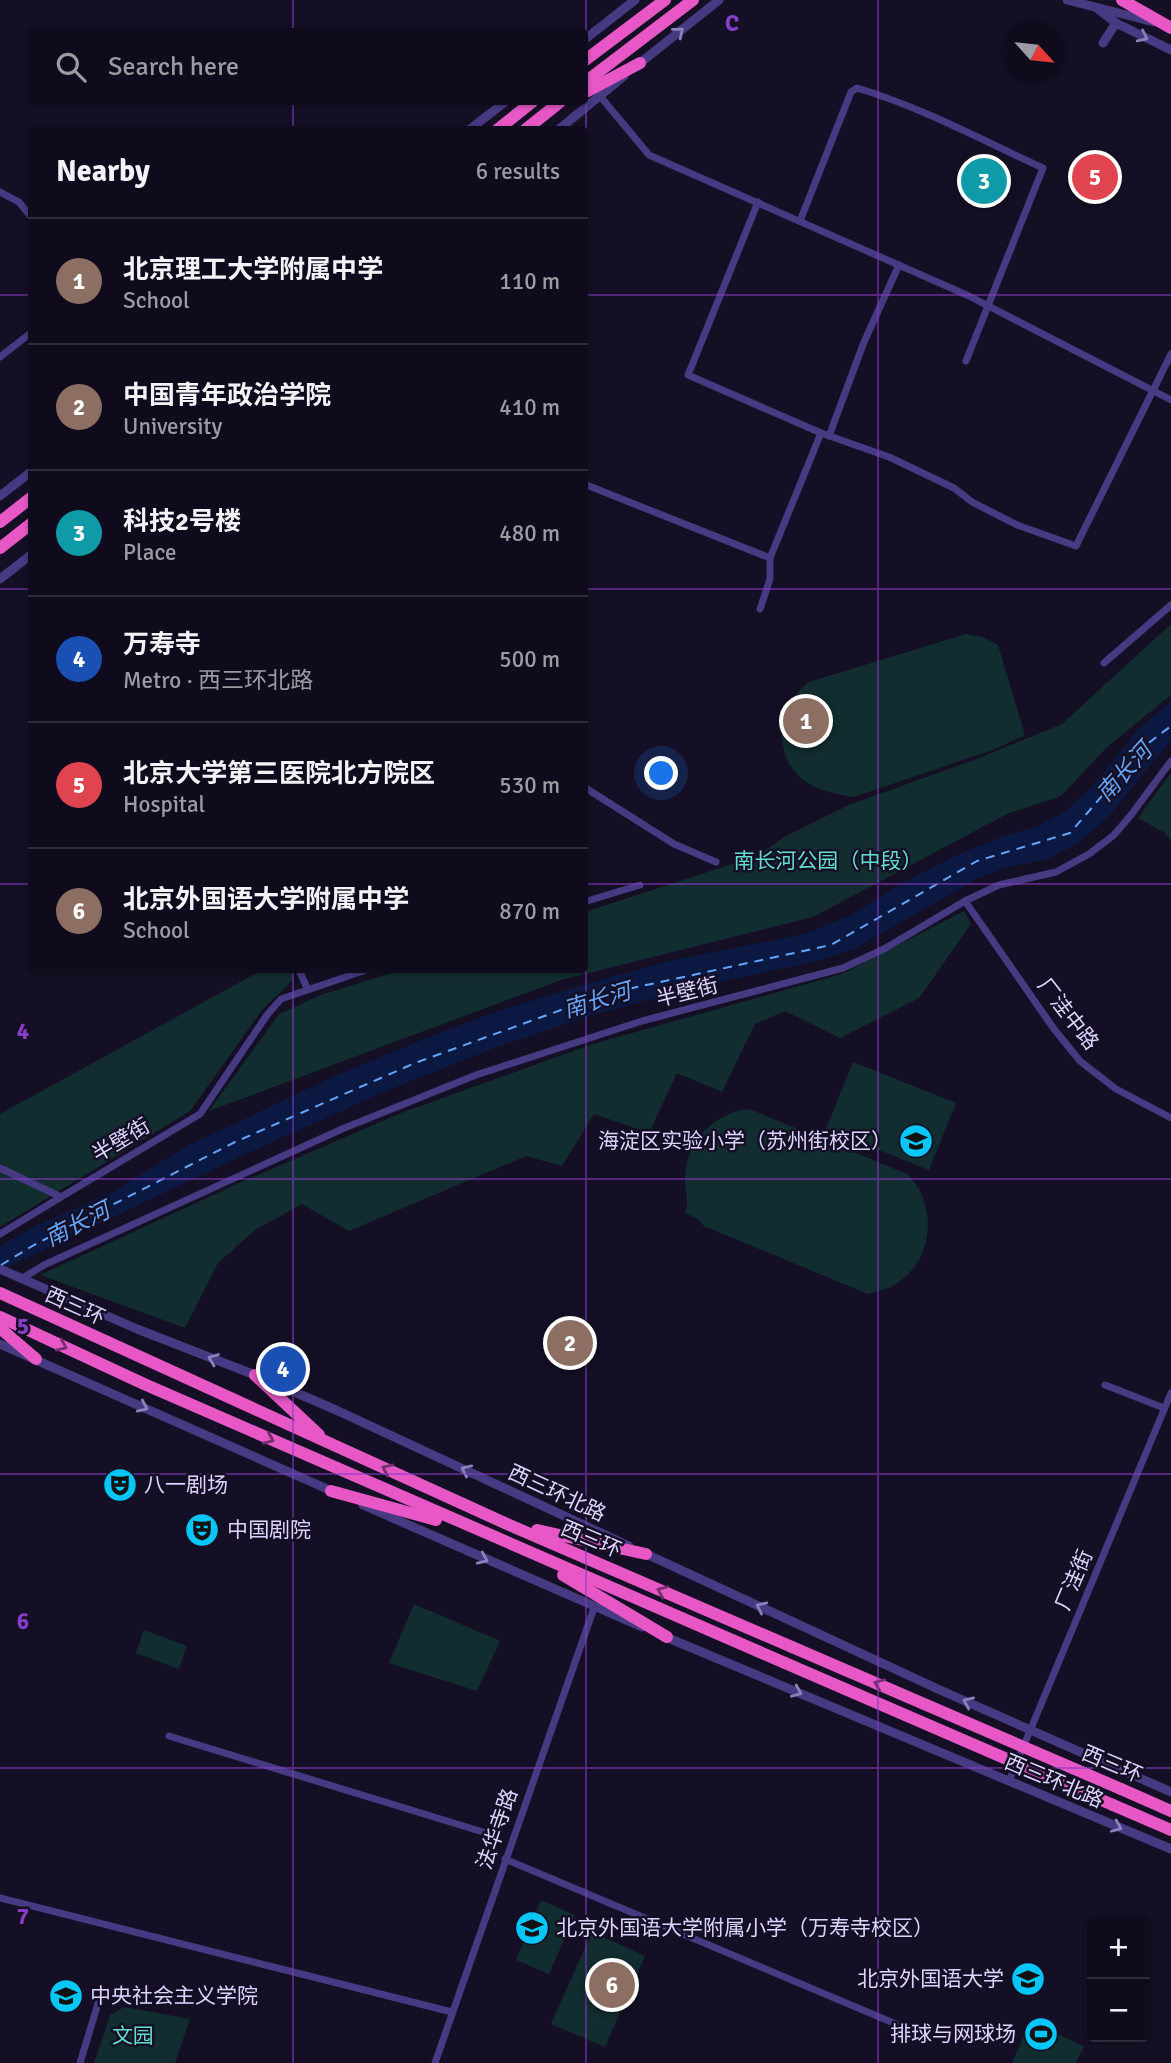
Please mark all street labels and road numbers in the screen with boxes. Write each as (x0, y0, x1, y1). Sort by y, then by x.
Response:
street label: 半壁街 (653, 972, 721, 1012)
street label: 厂洼中路 (1032, 973, 1104, 1055)
street label: 半壁街 (87, 1113, 155, 1167)
street label: 西三环 (41, 1281, 109, 1331)
street label: 西三环北路 (504, 1459, 610, 1527)
street label: 西三环 (557, 1515, 625, 1563)
street label: 厂洼街 (1050, 1546, 1098, 1614)
street label: 西三环 (1078, 1740, 1146, 1788)
street label: 西三环北路 (1001, 1749, 1107, 1813)
street label: 法华寺路 (471, 1785, 523, 1873)

